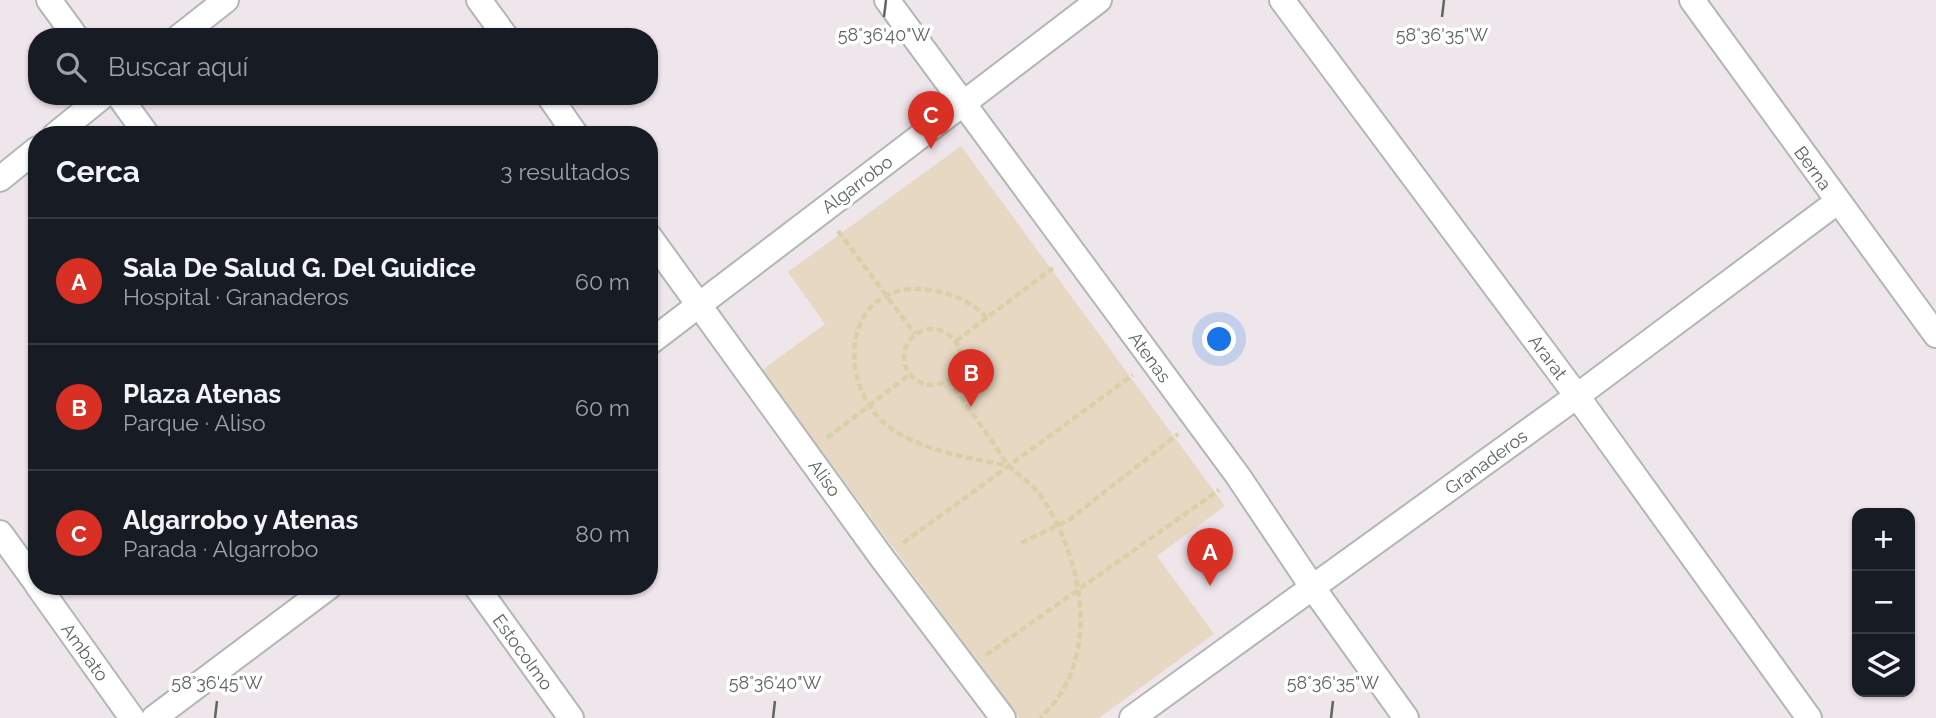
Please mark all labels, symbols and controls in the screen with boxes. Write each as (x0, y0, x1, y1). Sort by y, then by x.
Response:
text: 58°36'40"W (838, 24, 930, 45)
text: 58°36'35"W (1396, 24, 1488, 45)
search box (28, 28, 658, 105)
icon: search (52, 48, 90, 86)
text: Buscar aquí (108, 52, 248, 82)
pin: C (908, 91, 954, 149)
street label: Berna (1790, 142, 1836, 194)
street label: Algarrobo (818, 151, 897, 217)
text: Cerca (56, 154, 140, 189)
text: 3 resultados (500, 158, 630, 185)
text: Sala De Salud G. Del Guidice (123, 253, 476, 283)
text: A (71, 268, 87, 295)
text: 60 m (575, 268, 630, 295)
text: Hospital · Granaderos (123, 283, 349, 310)
your location (1202, 322, 1236, 356)
street label: Atenas (1125, 328, 1175, 387)
street label: Ararat (1524, 331, 1572, 383)
pin: B (948, 349, 994, 407)
text: Plaza Atenas (123, 379, 281, 409)
text: B (71, 394, 87, 421)
text: 60 m (575, 394, 630, 421)
text: Parque · Aliso (123, 409, 266, 436)
street label: Granaderos (1441, 425, 1531, 499)
street label: Aliso (805, 455, 846, 501)
text: Algarrobo y Atenas (123, 505, 358, 535)
map controls (1852, 508, 1915, 697)
button: + (1852, 508, 1915, 571)
text: C (71, 520, 87, 547)
text: 80 m (575, 520, 630, 547)
pin: A (1187, 528, 1233, 586)
text: Parada · Algarrobo (123, 535, 318, 562)
button: − (1852, 571, 1915, 634)
street label: Estocolmo (488, 610, 558, 694)
street label: Ambato (57, 619, 113, 685)
button: layers (1852, 634, 1915, 697)
text: 58°36'45"W (171, 672, 263, 693)
text: 58°36'40"W (729, 672, 821, 693)
text: 58°36'35"W (1287, 672, 1379, 693)

